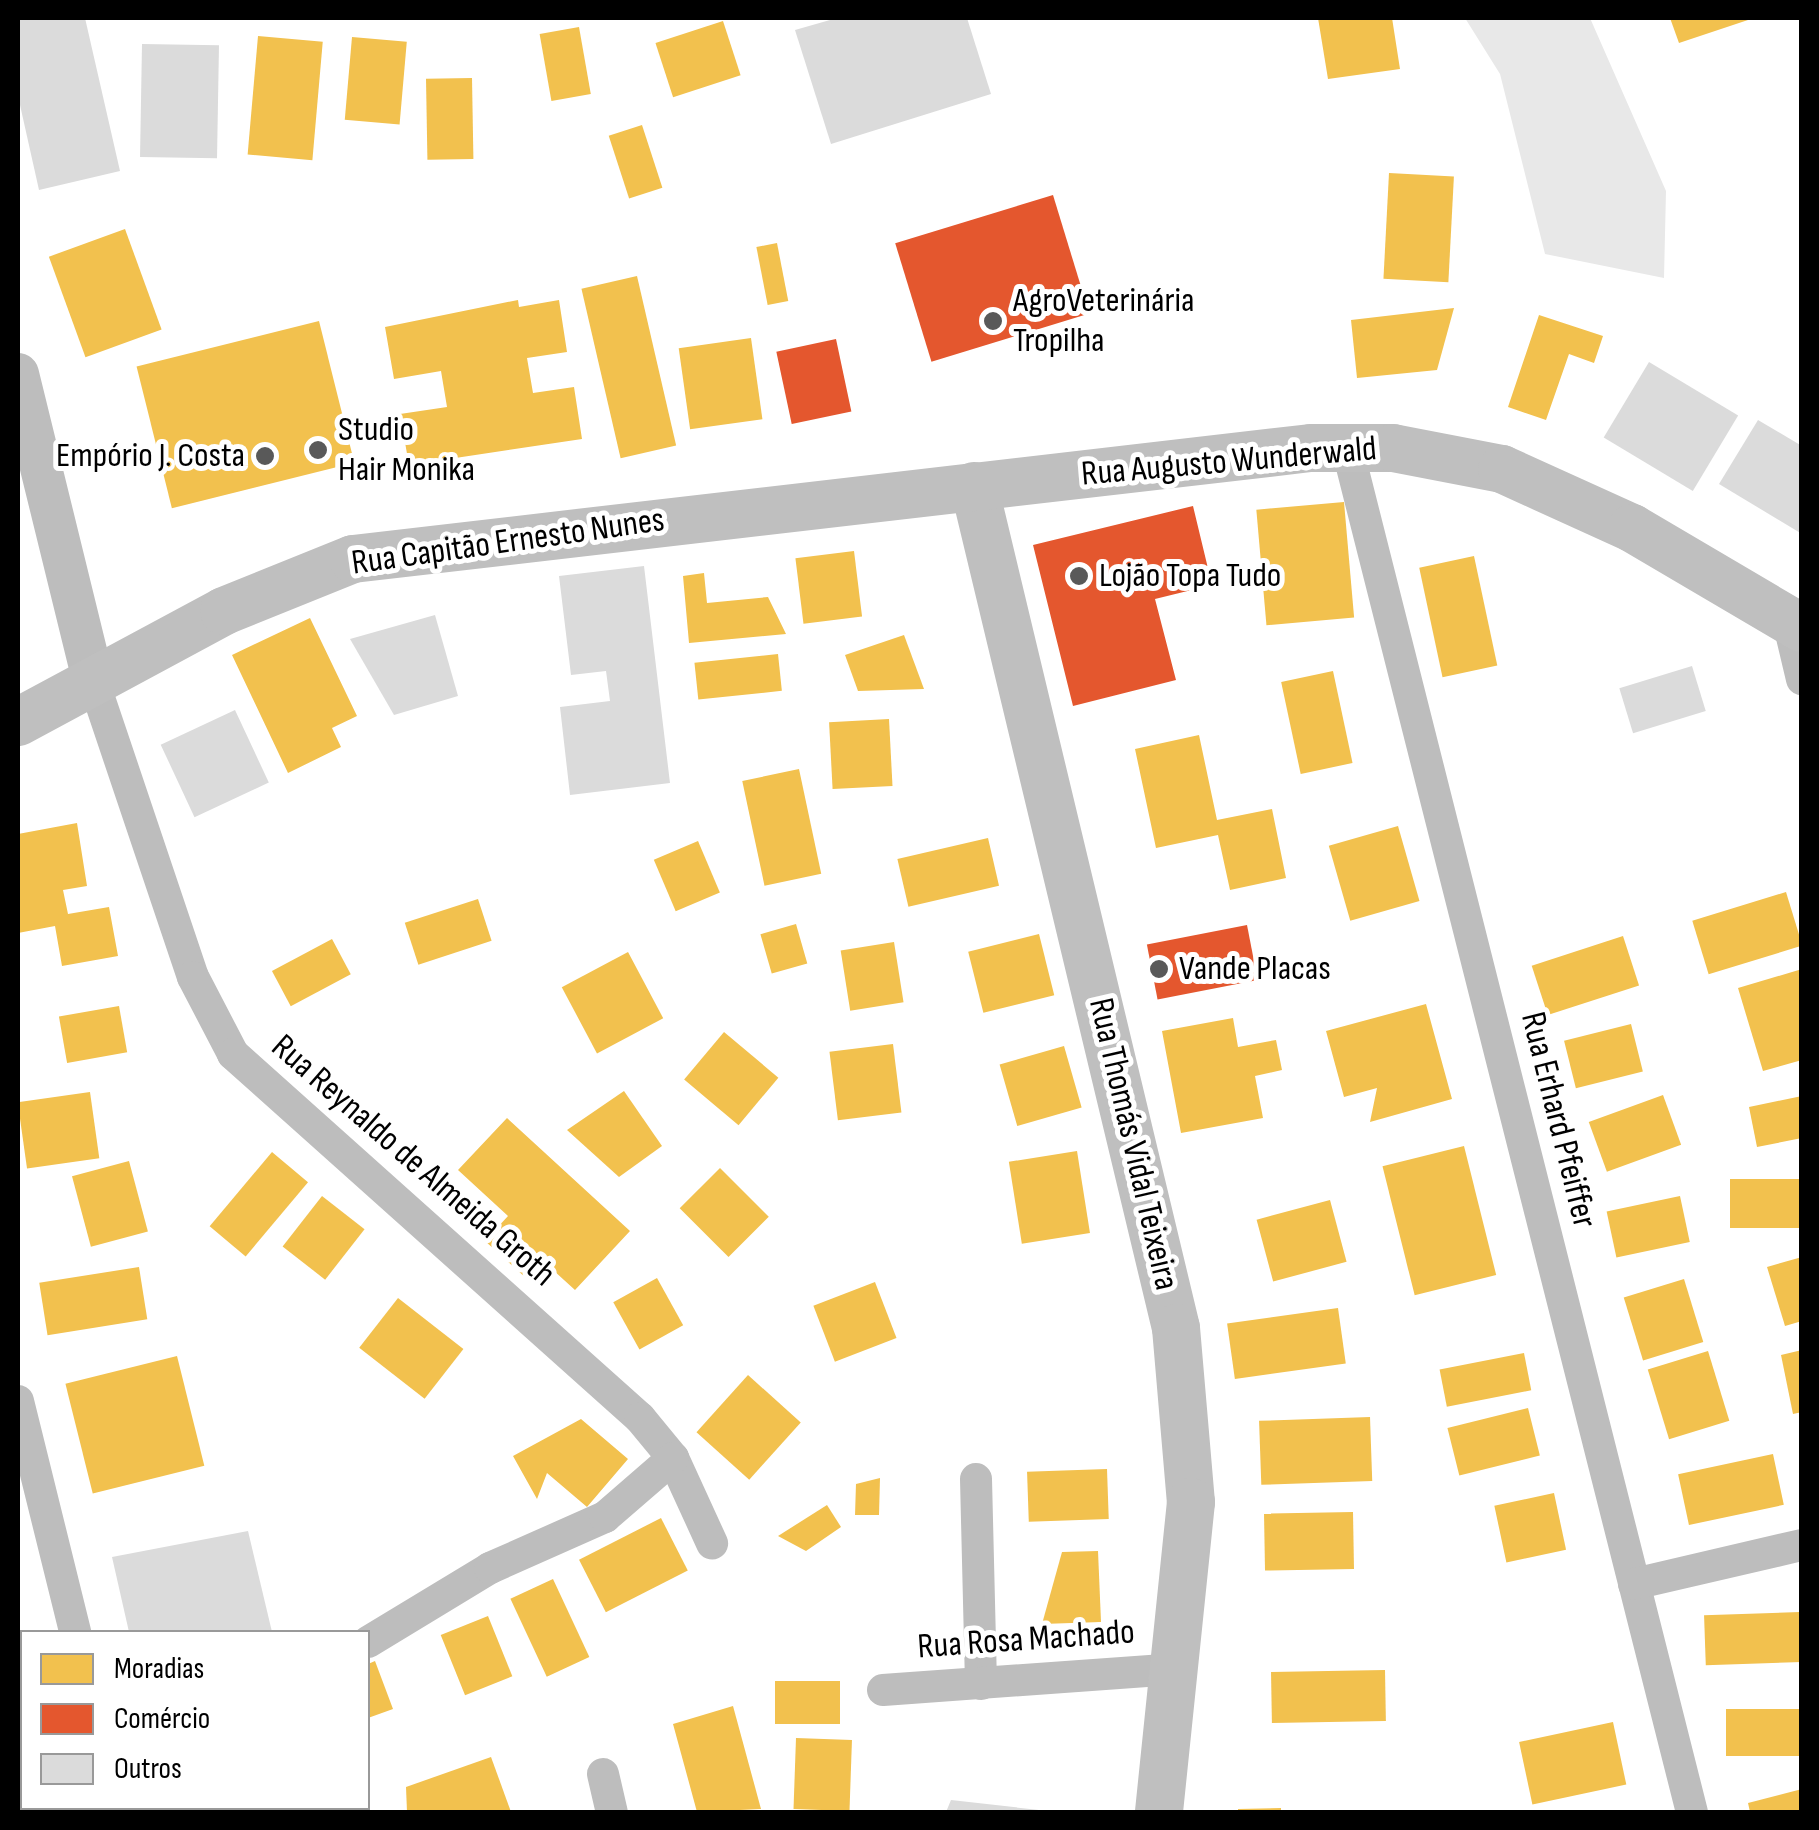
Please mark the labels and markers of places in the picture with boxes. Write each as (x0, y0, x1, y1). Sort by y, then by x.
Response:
place label: AgroVeterinária Tropilha (1013, 280, 1195, 362)
marker: AgroVeterinária Tropilha (982, 310, 1004, 332)
place label: Studio Hair Monika (338, 409, 475, 491)
place label: Empório J. Costa (56, 435, 245, 477)
marker: Studio Hair Monika (307, 439, 329, 461)
marker: Empório J. Costa (254, 445, 276, 467)
place label: Lojão Topa Tudo (1099, 555, 1281, 597)
marker: Lojão Topa Tudo (1068, 565, 1090, 587)
place label: Vande Placas (1179, 948, 1331, 990)
marker: Vande Placas (1148, 958, 1170, 980)

